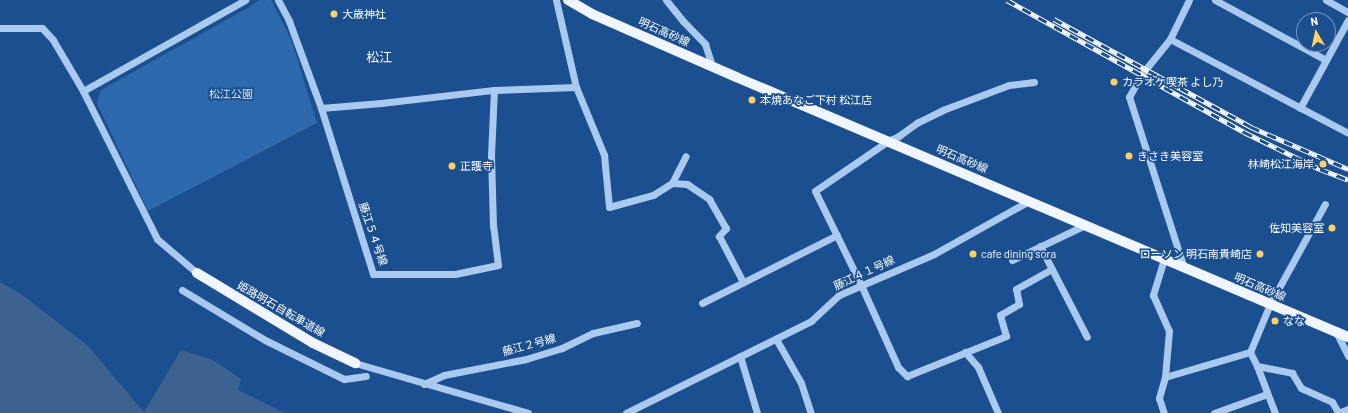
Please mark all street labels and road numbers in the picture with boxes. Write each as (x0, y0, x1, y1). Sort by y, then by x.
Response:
street label: 明石高砂線 (636, 15, 692, 49)
street label: 明石高砂線 (934, 142, 990, 176)
street label: 藤江５４号線 (356, 201, 390, 267)
street label: 藤江４１号線 (831, 253, 897, 293)
street label: 明石高砂線 (1232, 270, 1288, 304)
street label: 姫路明石自転車道線 (235, 279, 327, 339)
street label: 藤江２号線 (501, 332, 557, 358)

